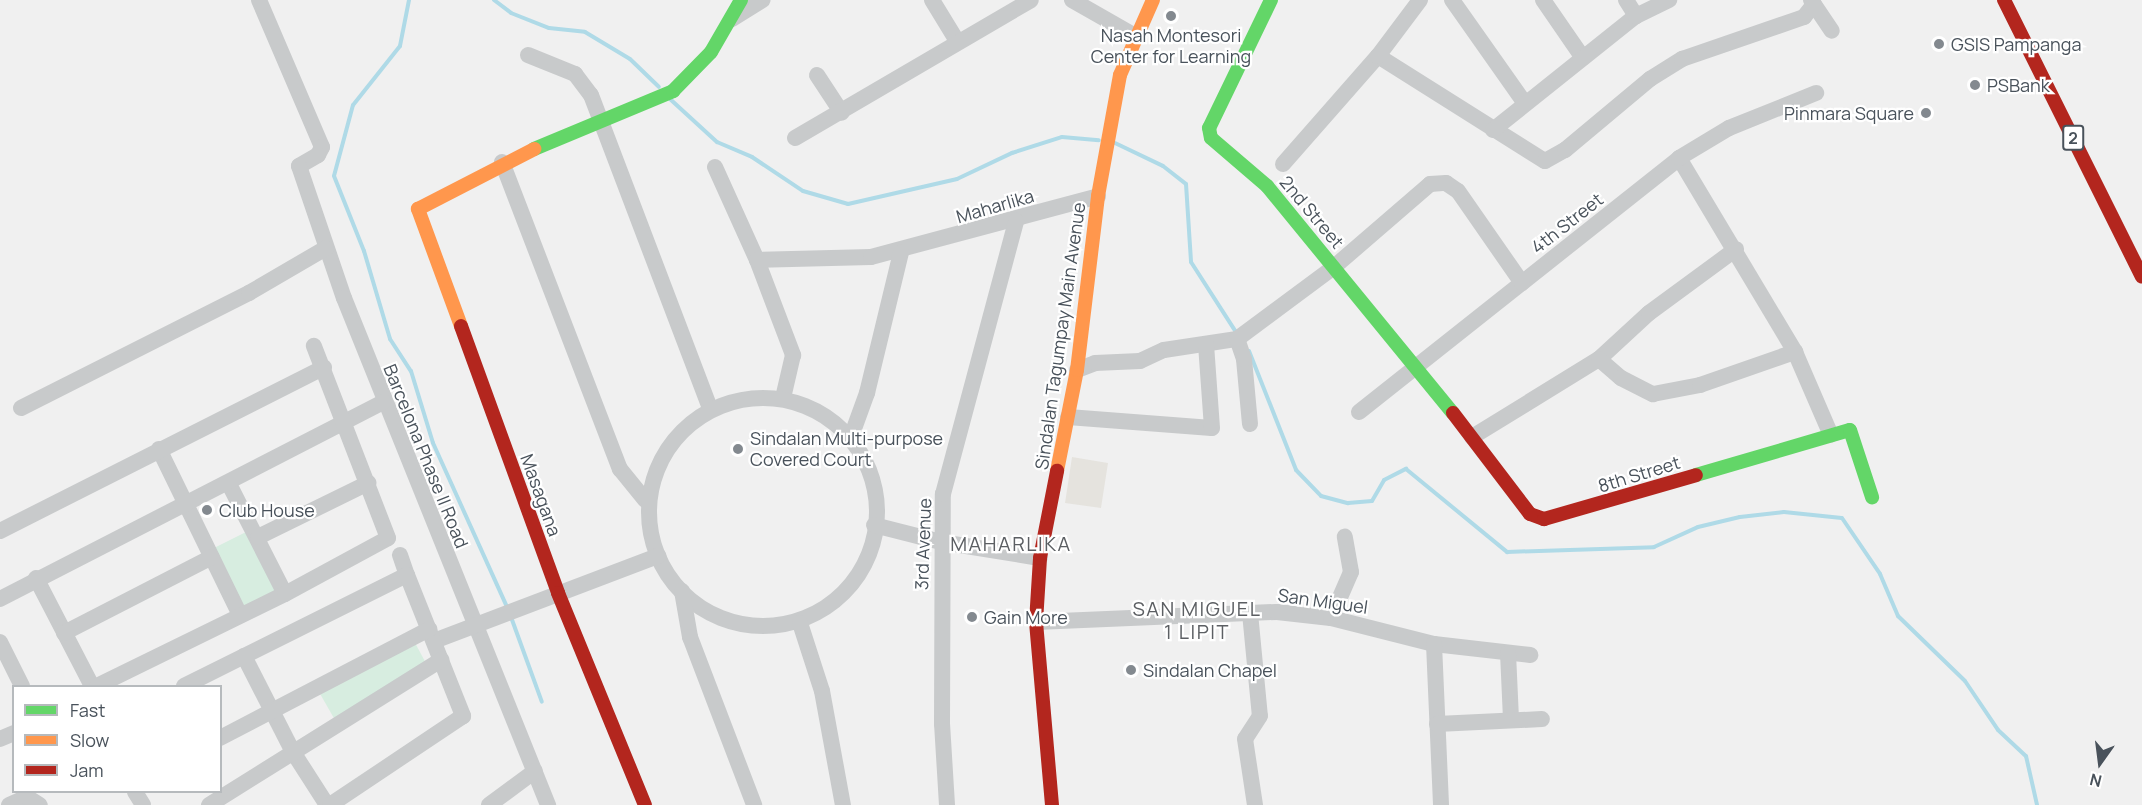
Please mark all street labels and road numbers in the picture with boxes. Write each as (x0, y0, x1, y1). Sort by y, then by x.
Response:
road number: 2 (2061, 125, 2085, 151)
street label: 2nd Street (1275, 171, 1349, 253)
street label: Maharlika (954, 185, 1036, 227)
street label: 4th Street (1527, 188, 1607, 258)
street label: Sindalan Tagumpay Main Avenue (1031, 201, 1089, 471)
street label: Barcelona Phase II Road (379, 361, 473, 551)
street label: Masagana (516, 451, 566, 539)
street label: 8th Street (1595, 451, 1683, 497)
street label: 3rd Avenue (911, 498, 935, 590)
street label: San Miguel (1277, 584, 1369, 618)

